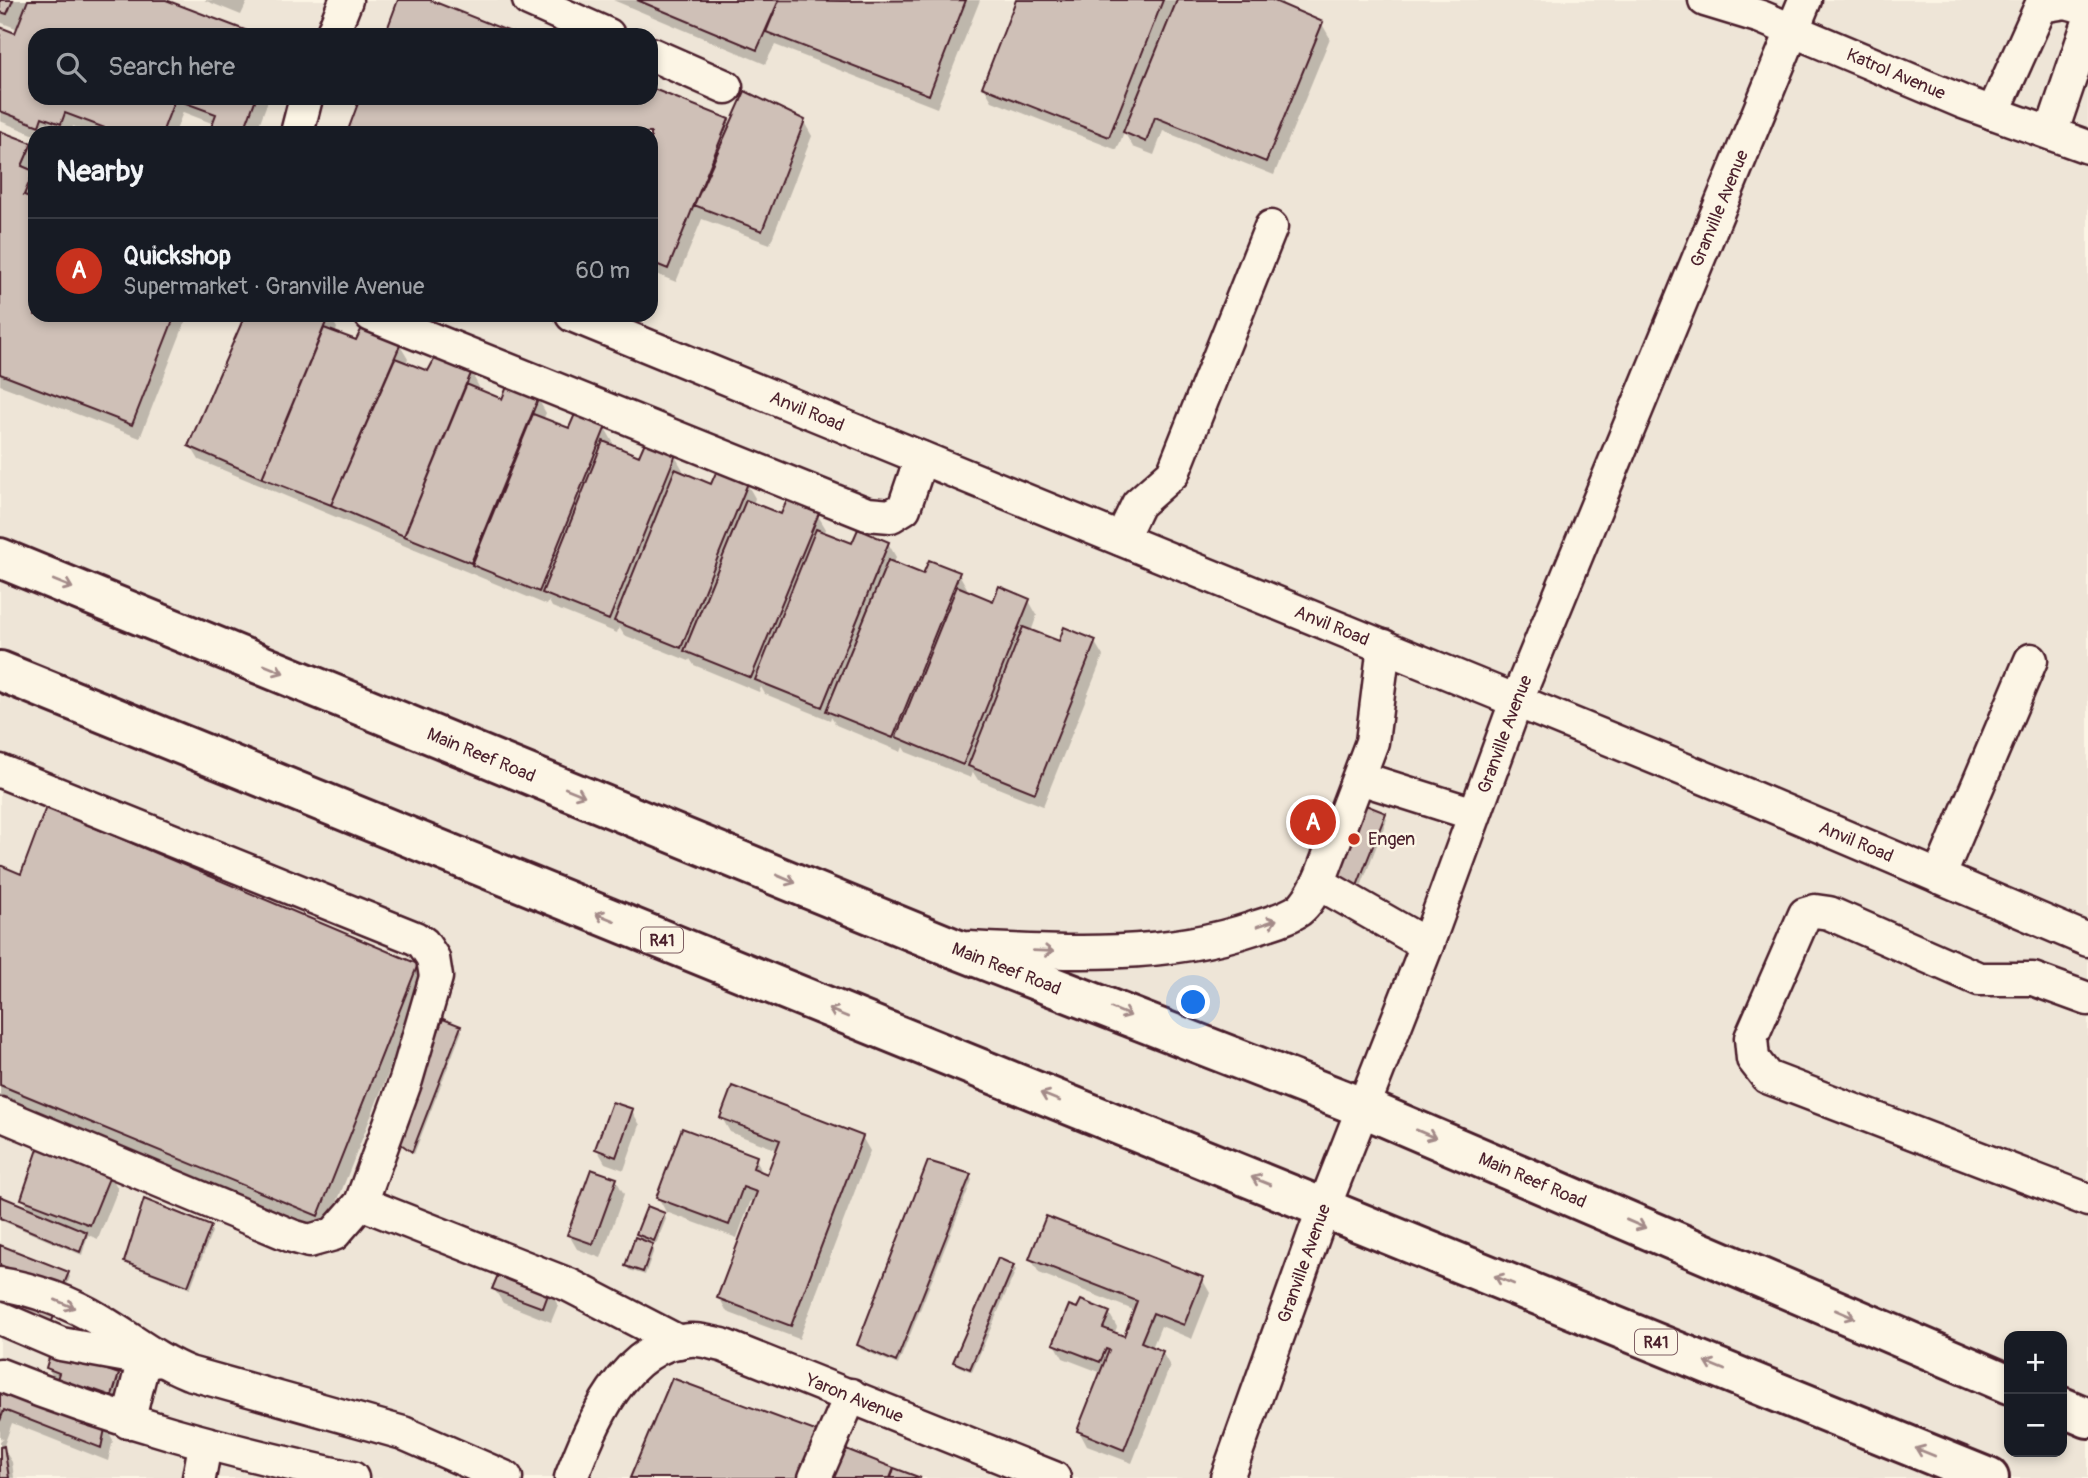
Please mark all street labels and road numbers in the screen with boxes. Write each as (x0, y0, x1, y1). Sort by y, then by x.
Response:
street label: Katrol Avenue (1843, 43, 1949, 105)
street label: Granville Avenue (1685, 146, 1754, 270)
street label: Anvil Road (766, 386, 848, 437)
street label: Anvil Road (1291, 601, 1373, 652)
street label: Granville Avenue (1473, 672, 1538, 797)
street label: Main Reef Road (423, 723, 539, 788)
street label: Anvil Road (1815, 816, 1897, 868)
road number: R41 (641, 928, 683, 952)
street label: Main Reef Road (948, 937, 1064, 1001)
street label: Main Reef Road (1475, 1147, 1590, 1214)
street label: Granville Avenue (1273, 1201, 1336, 1326)
road number: R41 (1635, 1330, 1677, 1354)
street label: Yaron Avenue (801, 1368, 907, 1428)

